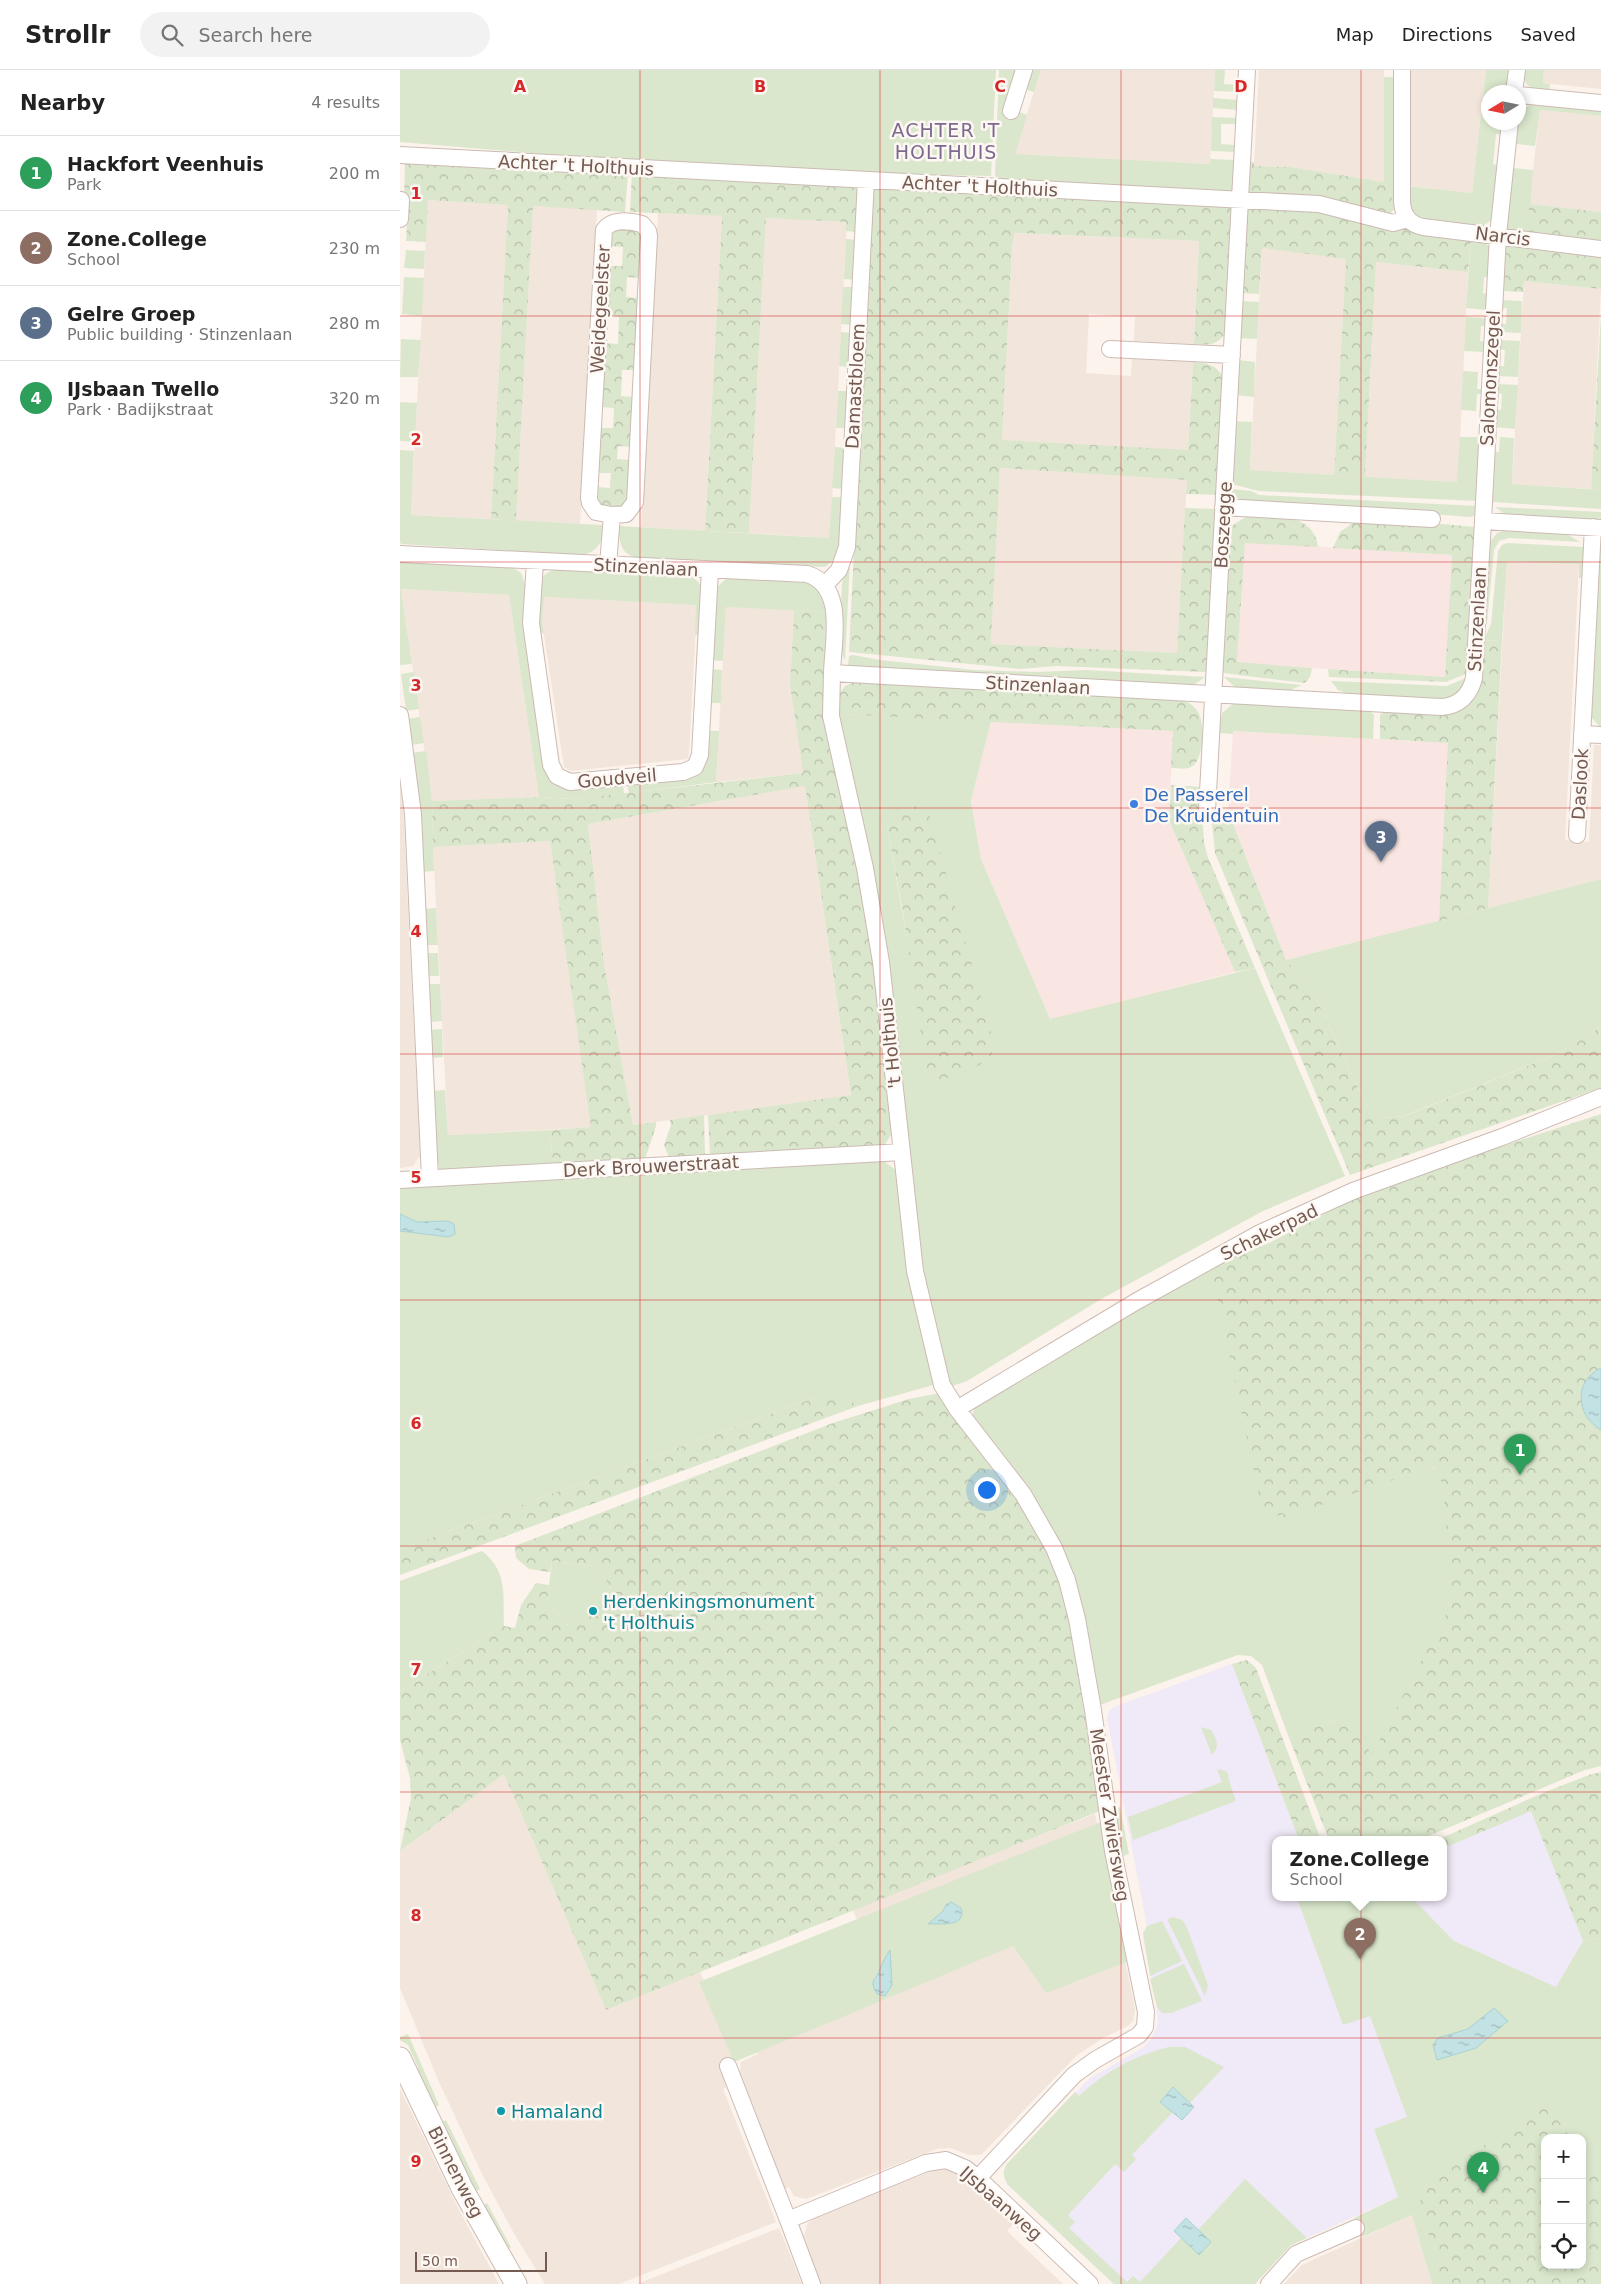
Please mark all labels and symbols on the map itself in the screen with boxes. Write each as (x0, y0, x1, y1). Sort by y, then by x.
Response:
text: A (514, 77, 527, 96)
text: B (754, 77, 766, 96)
text: C (994, 77, 1006, 96)
text: D (1234, 77, 1248, 96)
north arrow (1481, 85, 1526, 130)
district label: ACHTER 'T HOLTHUIS (892, 119, 1000, 163)
street label: Achter 't Holthuis (498, 150, 654, 180)
street label: Achter 't Holthuis (902, 171, 1058, 201)
text: 1 (410, 184, 422, 203)
street label: Narcis (1474, 222, 1532, 250)
street label: Weidegeelster (586, 244, 614, 374)
street label: Salomonszegel (1476, 310, 1504, 446)
street label: Damastbloem (841, 323, 869, 449)
text: 2 (410, 430, 422, 449)
street label: Boszegge (1210, 481, 1236, 569)
street label: Stinzenlaan (593, 554, 699, 580)
street label: Stinzenlaan (1464, 566, 1490, 672)
street label: Stinzenlaan (985, 672, 1091, 698)
text: 3 (410, 676, 422, 695)
street label: Daslook (1568, 747, 1592, 820)
street label: Goudveil (576, 764, 658, 792)
place label: De Passerel De Kruidentuin (1144, 784, 1279, 826)
marker: De Passerel De Kruidentuin (1128, 798, 1140, 810)
pin: 3 (1365, 821, 1397, 862)
text: 4 (410, 922, 422, 941)
street label: 't Holthuis (875, 996, 905, 1090)
street label: Derk Brouwerstraat (562, 1151, 740, 1181)
text: 5 (410, 1168, 422, 1187)
street label: Schakerpad (1217, 1199, 1321, 1265)
text: 6 (410, 1414, 422, 1433)
pin: 1 (1504, 1434, 1536, 1475)
your location (974, 1477, 1000, 1503)
place label: Herdenkingsmonument 't Holthuis (603, 1591, 815, 1633)
marker: Herdenkingsmonument 't Holthuis (587, 1605, 599, 1617)
text: 7 (410, 1660, 422, 1679)
street label: Meester Zwiersweg (1086, 1727, 1134, 1903)
text: 8 (410, 1906, 422, 1925)
pin: 2 (1344, 1918, 1376, 1959)
place label: Hamaland (511, 2101, 603, 2122)
marker: Hamaland (495, 2105, 507, 2117)
street label: Binnenweg (424, 2123, 488, 2221)
text: 9 (410, 2152, 422, 2171)
pin: 4 (1467, 2152, 1499, 2193)
street label: IJsbaanweg (956, 2162, 1046, 2244)
scale bar (415, 2249, 548, 2272)

